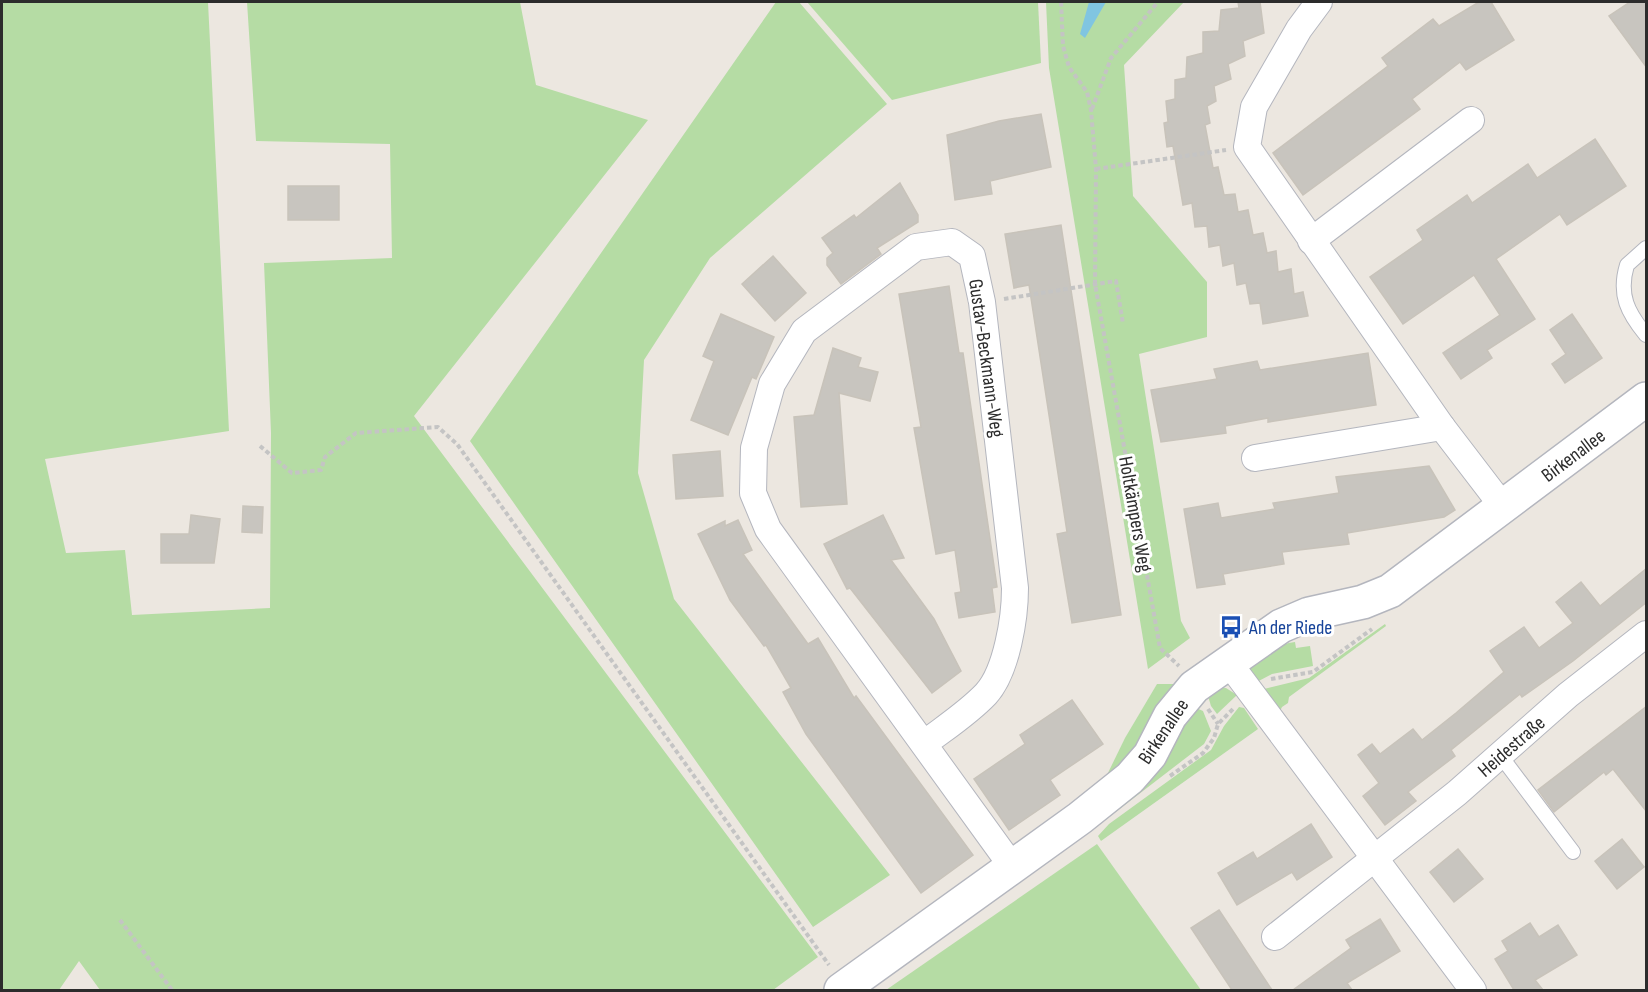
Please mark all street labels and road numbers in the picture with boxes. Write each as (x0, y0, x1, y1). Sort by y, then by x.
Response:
street label: Gustav-Beckmann-Weg (963, 277, 1009, 439)
street label: Birkenallee (1537, 424, 1610, 487)
street label: Holtkämpers Weg (1113, 454, 1157, 574)
street label: Birkenallee (1133, 694, 1194, 769)
street label: Heidestraße (1473, 711, 1550, 782)

